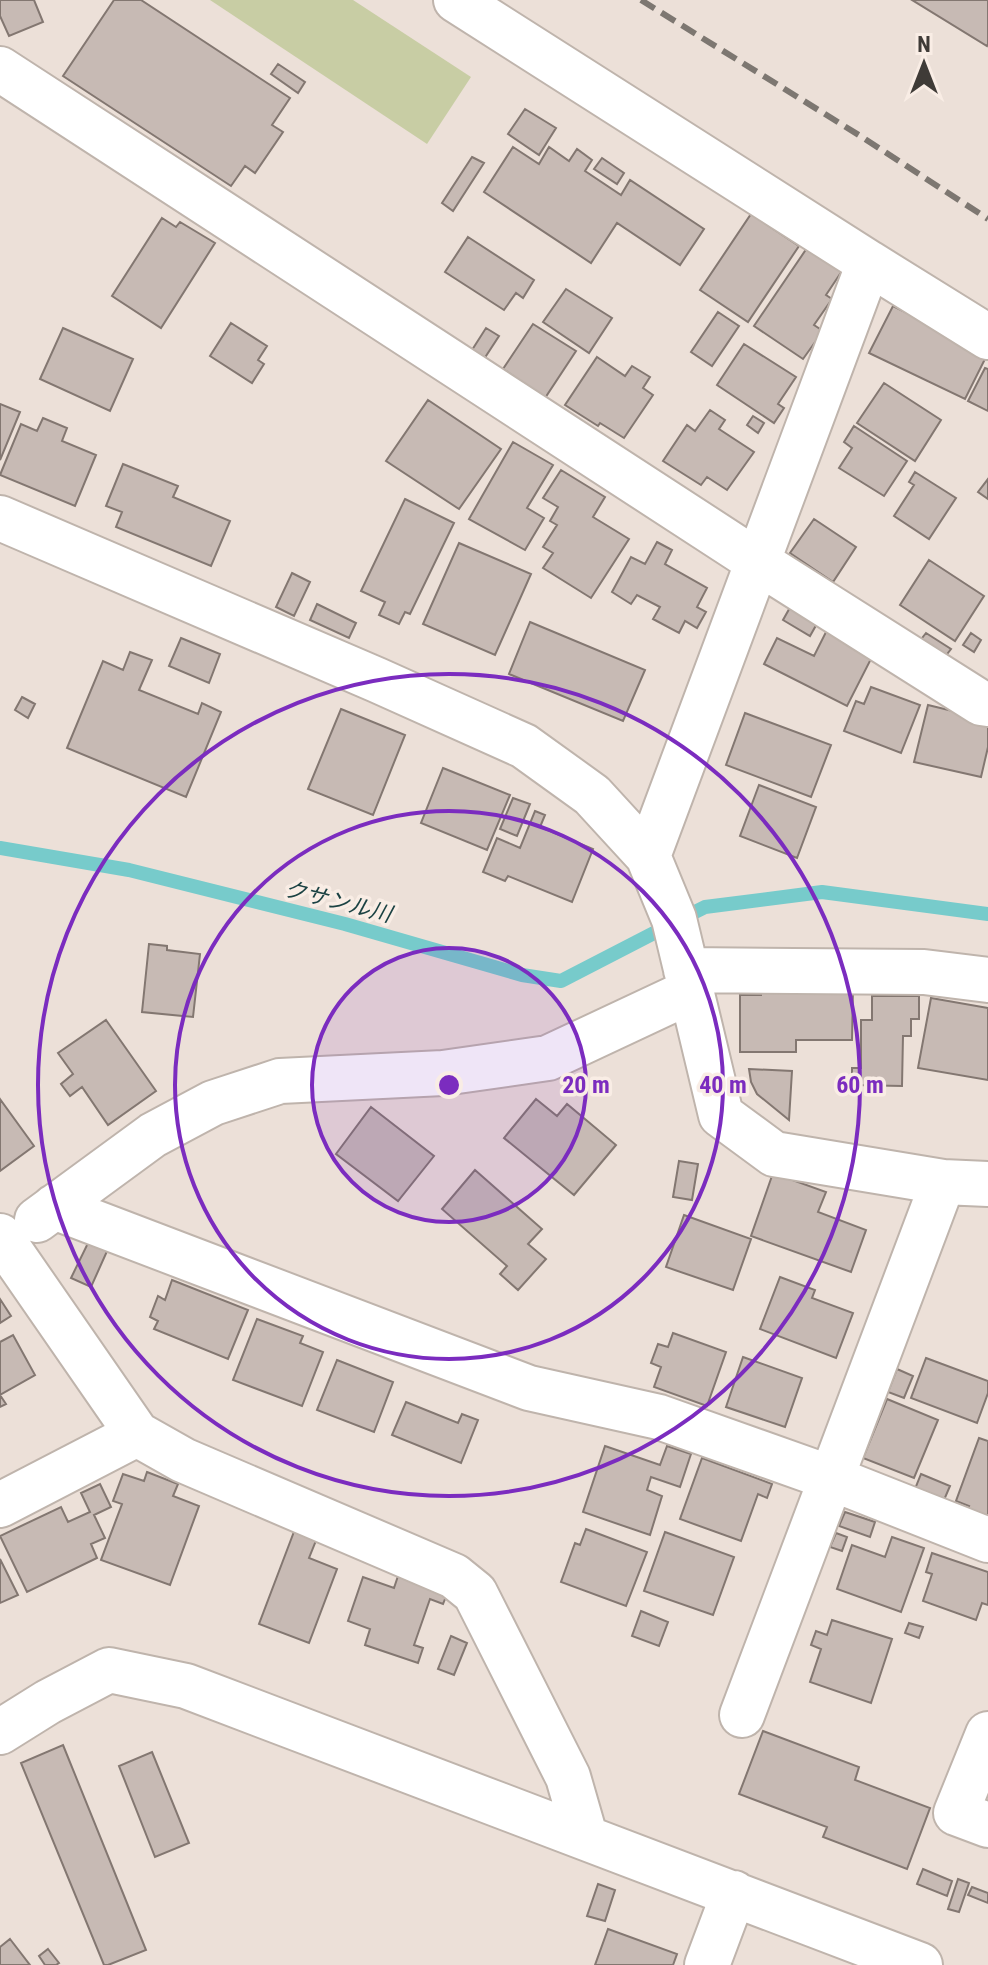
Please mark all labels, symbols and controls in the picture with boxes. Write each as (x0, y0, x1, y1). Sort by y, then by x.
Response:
north arrow (884, 24, 964, 104)
text: N (917, 32, 931, 57)
water label: クサンル川 (281, 876, 396, 927)
centre of rings (435, 1071, 463, 1099)
text: 20 m (562, 1071, 610, 1099)
text: 40 m (699, 1071, 747, 1099)
text: 60 m (836, 1071, 884, 1099)

